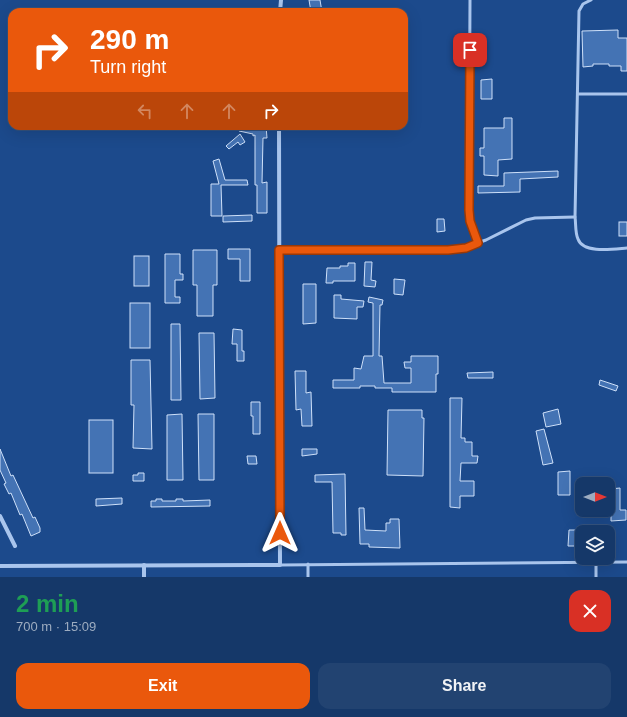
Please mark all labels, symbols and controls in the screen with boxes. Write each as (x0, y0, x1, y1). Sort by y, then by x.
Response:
icon: right (24, 24, 76, 76)
text: 290 m (90, 24, 169, 55)
pin (453, 33, 487, 67)
icon: arrive (459, 39, 481, 61)
text: Turn right (90, 57, 166, 77)
icon: left (134, 100, 156, 122)
icon: ahead (176, 100, 198, 122)
icon: ahead (218, 100, 240, 122)
icon: right (260, 100, 282, 122)
north arrow (575, 477, 615, 517)
map controls (575, 477, 615, 565)
position arrow (259, 512, 301, 554)
button: layers (575, 525, 615, 565)
text: 2 min (16, 590, 79, 617)
button: close (569, 590, 611, 632)
text: 700 m · 15:09 (16, 619, 96, 634)
button: Exit (16, 663, 310, 709)
button: Share (318, 663, 611, 709)

